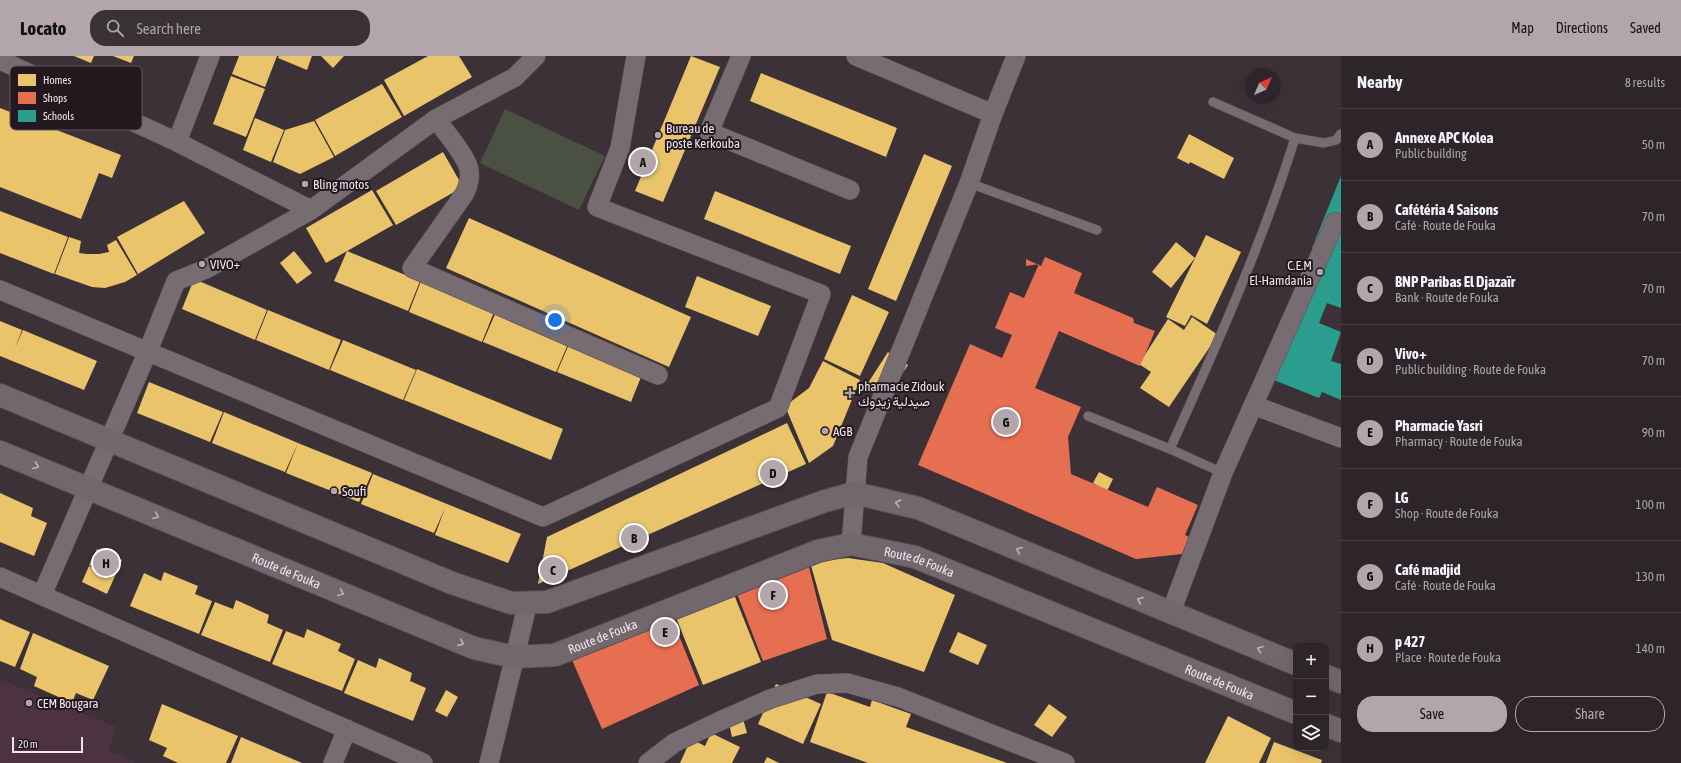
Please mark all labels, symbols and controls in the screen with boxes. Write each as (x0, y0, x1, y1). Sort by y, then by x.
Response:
search box (90, 10, 370, 46)
text: Locato (20, 17, 66, 39)
icon: search (104, 17, 126, 39)
text: Search here (136, 20, 201, 37)
text: Map (1511, 20, 1534, 36)
text: Directions (1556, 20, 1608, 36)
text: Saved (1630, 20, 1661, 36)
legend (10, 66, 142, 130)
north arrow (1245, 68, 1281, 104)
text: Nearby (1357, 72, 1403, 92)
text: Homes (43, 74, 71, 86)
text: 8 results (1625, 75, 1665, 90)
text: Shops (43, 92, 67, 104)
text: Schools (43, 110, 74, 122)
place label: Bureau de poste Kerkouba (666, 121, 740, 151)
text: Annexe APC Kolea (1395, 129, 1494, 146)
marker: Bureau de poste Kerkouba (653, 130, 663, 140)
text: A (1367, 137, 1373, 152)
text: 50 m (1642, 137, 1665, 152)
text: Public building (1395, 146, 1467, 161)
pin: A (630, 147, 656, 177)
place label: Bling motos (313, 177, 369, 192)
marker: Bling motos (300, 179, 310, 189)
text: Cafétéria 4 Saisons (1395, 201, 1498, 218)
text: B (1367, 209, 1373, 224)
text: 70 m (1642, 209, 1665, 224)
text: Café · Route de Fouka (1395, 218, 1496, 233)
place label: VIVO+ (210, 257, 241, 272)
place label: C.E.M El-Hamdania (1249, 258, 1312, 288)
marker: VIVO+ (197, 259, 207, 269)
marker: C.E.M El-Hamdania (1315, 267, 1325, 277)
text: BNP Paribas El Djazaïr (1395, 273, 1515, 290)
text: C (1367, 281, 1373, 296)
text: 70 m (1642, 281, 1665, 296)
text: Bank · Route de Fouka (1395, 290, 1499, 305)
your location (545, 310, 565, 330)
text: Vivo+ (1395, 345, 1427, 362)
text: D (1366, 353, 1374, 368)
text: 70 m (1642, 353, 1665, 368)
text: Public building · Route de Fouka (1395, 362, 1546, 377)
place label: pharmacie Zidouk صيدلية زيدوك (858, 379, 945, 410)
marker: pharmacie Zidouk صيدلية زيدوك (845, 388, 855, 398)
pin: G (993, 407, 1019, 437)
text: Pharmacie Yasri (1395, 417, 1483, 434)
place label: AGB (833, 424, 853, 439)
text: E (1367, 425, 1373, 440)
text: 90 m (1642, 425, 1665, 440)
marker: AGB (820, 426, 830, 436)
text: Pharmacy · Route de Fouka (1395, 434, 1523, 449)
pin: D (760, 458, 786, 488)
one-way arrow (33, 462, 40, 470)
place label: Soufi (342, 484, 366, 499)
marker: Soufi (329, 486, 339, 496)
text: LG (1395, 489, 1408, 506)
text: F (1367, 497, 1373, 512)
text: 100 m (1636, 497, 1665, 512)
one-way arrow (895, 500, 902, 508)
text: Shop · Route de Fouka (1395, 506, 1499, 521)
one-way arrow (152, 511, 160, 519)
pin: B (621, 523, 647, 553)
street label: Route de Fouka (883, 543, 957, 580)
one-way arrow (1016, 547, 1024, 555)
pin: H (93, 548, 119, 578)
street label: Route de Fouka (250, 550, 323, 591)
pin: C (540, 555, 566, 585)
text: Café madjid (1395, 561, 1461, 578)
text: G (1367, 569, 1373, 584)
text: 130 m (1636, 569, 1665, 584)
text: Café · Route de Fouka (1395, 578, 1496, 593)
pin: F (760, 580, 786, 610)
one-way arrow (336, 588, 344, 596)
one-way arrow (1136, 596, 1143, 604)
street label: Route de Fouka (566, 616, 639, 657)
pin: E (652, 617, 678, 647)
text: p 427 (1395, 633, 1425, 650)
one-way arrow (457, 638, 464, 646)
text: H (1366, 641, 1374, 656)
text: 140 m (1636, 641, 1665, 656)
map controls (1293, 643, 1329, 751)
button: + (1293, 643, 1329, 679)
one-way arrow (1256, 646, 1264, 654)
text: Place · Route de Fouka (1395, 650, 1501, 665)
street label: Route de Fouka (1183, 661, 1256, 703)
button: − (1293, 679, 1329, 715)
place label: CEM Bougara (37, 696, 98, 711)
button: Save (1357, 696, 1507, 732)
button: Share (1515, 696, 1665, 732)
marker: CEM Bougara (24, 698, 34, 708)
button: layers (1293, 715, 1329, 751)
scale bar (12, 735, 83, 754)
text: 20 m (18, 738, 38, 750)

